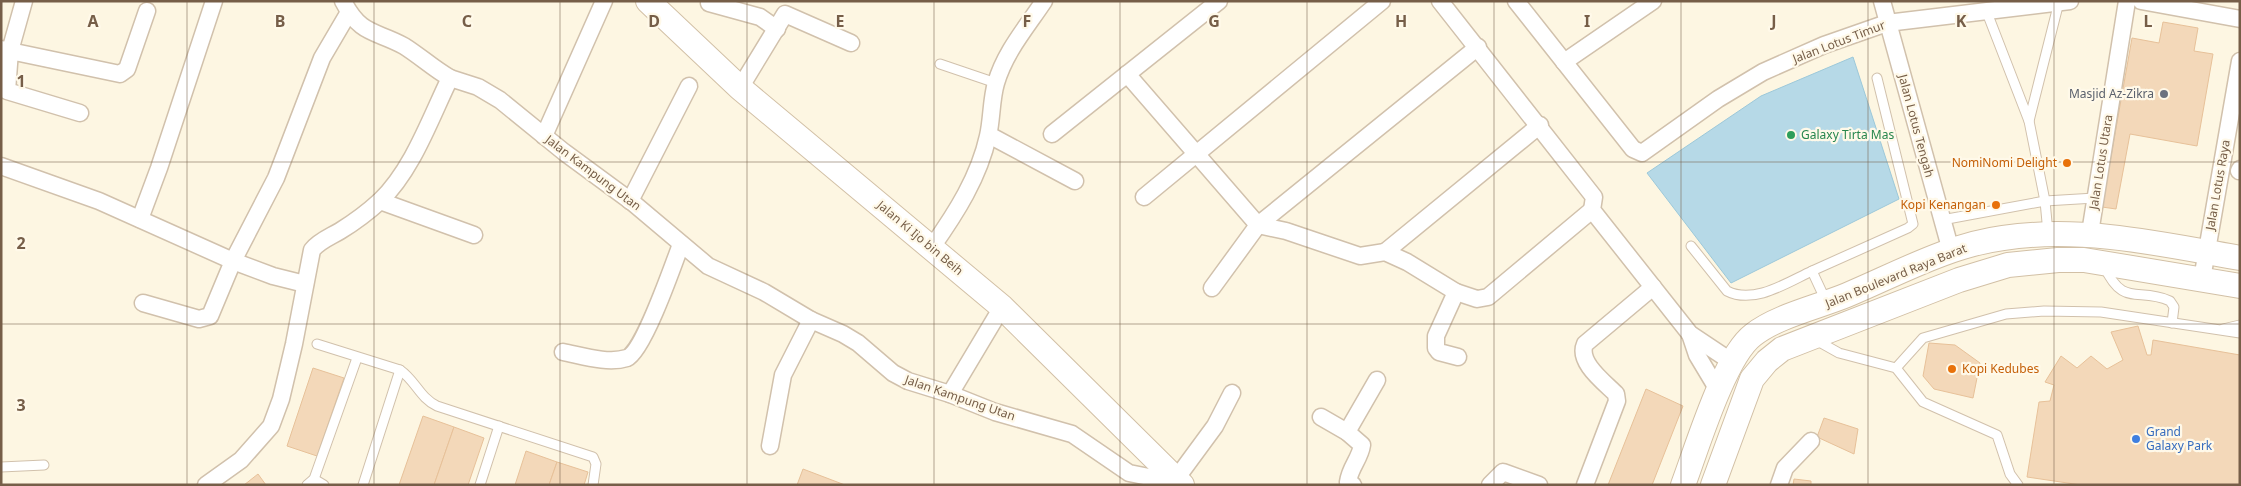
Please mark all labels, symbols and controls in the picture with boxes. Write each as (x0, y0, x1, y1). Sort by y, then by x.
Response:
text: A (87, 10, 99, 32)
text: B (275, 10, 285, 32)
text: C (462, 10, 472, 32)
text: D (648, 10, 660, 32)
text: E (836, 10, 845, 32)
text: F (1023, 10, 1031, 32)
text: G (1208, 10, 1220, 32)
text: H (1395, 10, 1407, 32)
text: I (1584, 10, 1590, 32)
text: J (1769, 10, 1777, 32)
text: K (1956, 10, 1967, 32)
text: L (2144, 10, 2153, 32)
street label: Jalan Lotus Timur (1789, 16, 1888, 67)
text: 1 (16, 70, 26, 92)
street label: Jalan Lotus Tengah (1894, 71, 1938, 179)
place label: Masjid Az-Zikra (2069, 85, 2154, 102)
marker: Masjid Az-Zikra (2158, 88, 2170, 100)
street label: Jalan Lotus Utara (2084, 113, 2116, 212)
place label: Galaxy Tirta Mas (1801, 126, 1894, 143)
marker: Galaxy Tirta Mas (1785, 129, 1797, 141)
street label: Jalan Kampung Utan (541, 130, 645, 214)
street label: Jalan Lotus Raya (2201, 138, 2234, 232)
place label: NomiNomi Delight (1952, 154, 2058, 171)
marker: NomiNomi Delight (2061, 157, 2073, 169)
street label: Jalan Ki Ijo bin Beih (873, 196, 967, 279)
place label: Kopi Kenangan (1900, 196, 1986, 213)
marker: Kopi Kenangan (1990, 199, 2002, 211)
text: 2 (16, 232, 26, 254)
street label: Jalan Boulevard Raya Barat (1822, 239, 1970, 312)
place label: Kopi Kedubes (1962, 360, 2039, 377)
marker: Kopi Kedubes (1946, 363, 1958, 375)
street label: Jalan Kampung Utan (902, 370, 1018, 424)
text: 3 (16, 394, 26, 416)
place label: Grand Galaxy Park (2146, 423, 2213, 454)
marker: Grand Galaxy Park (2130, 433, 2142, 445)

